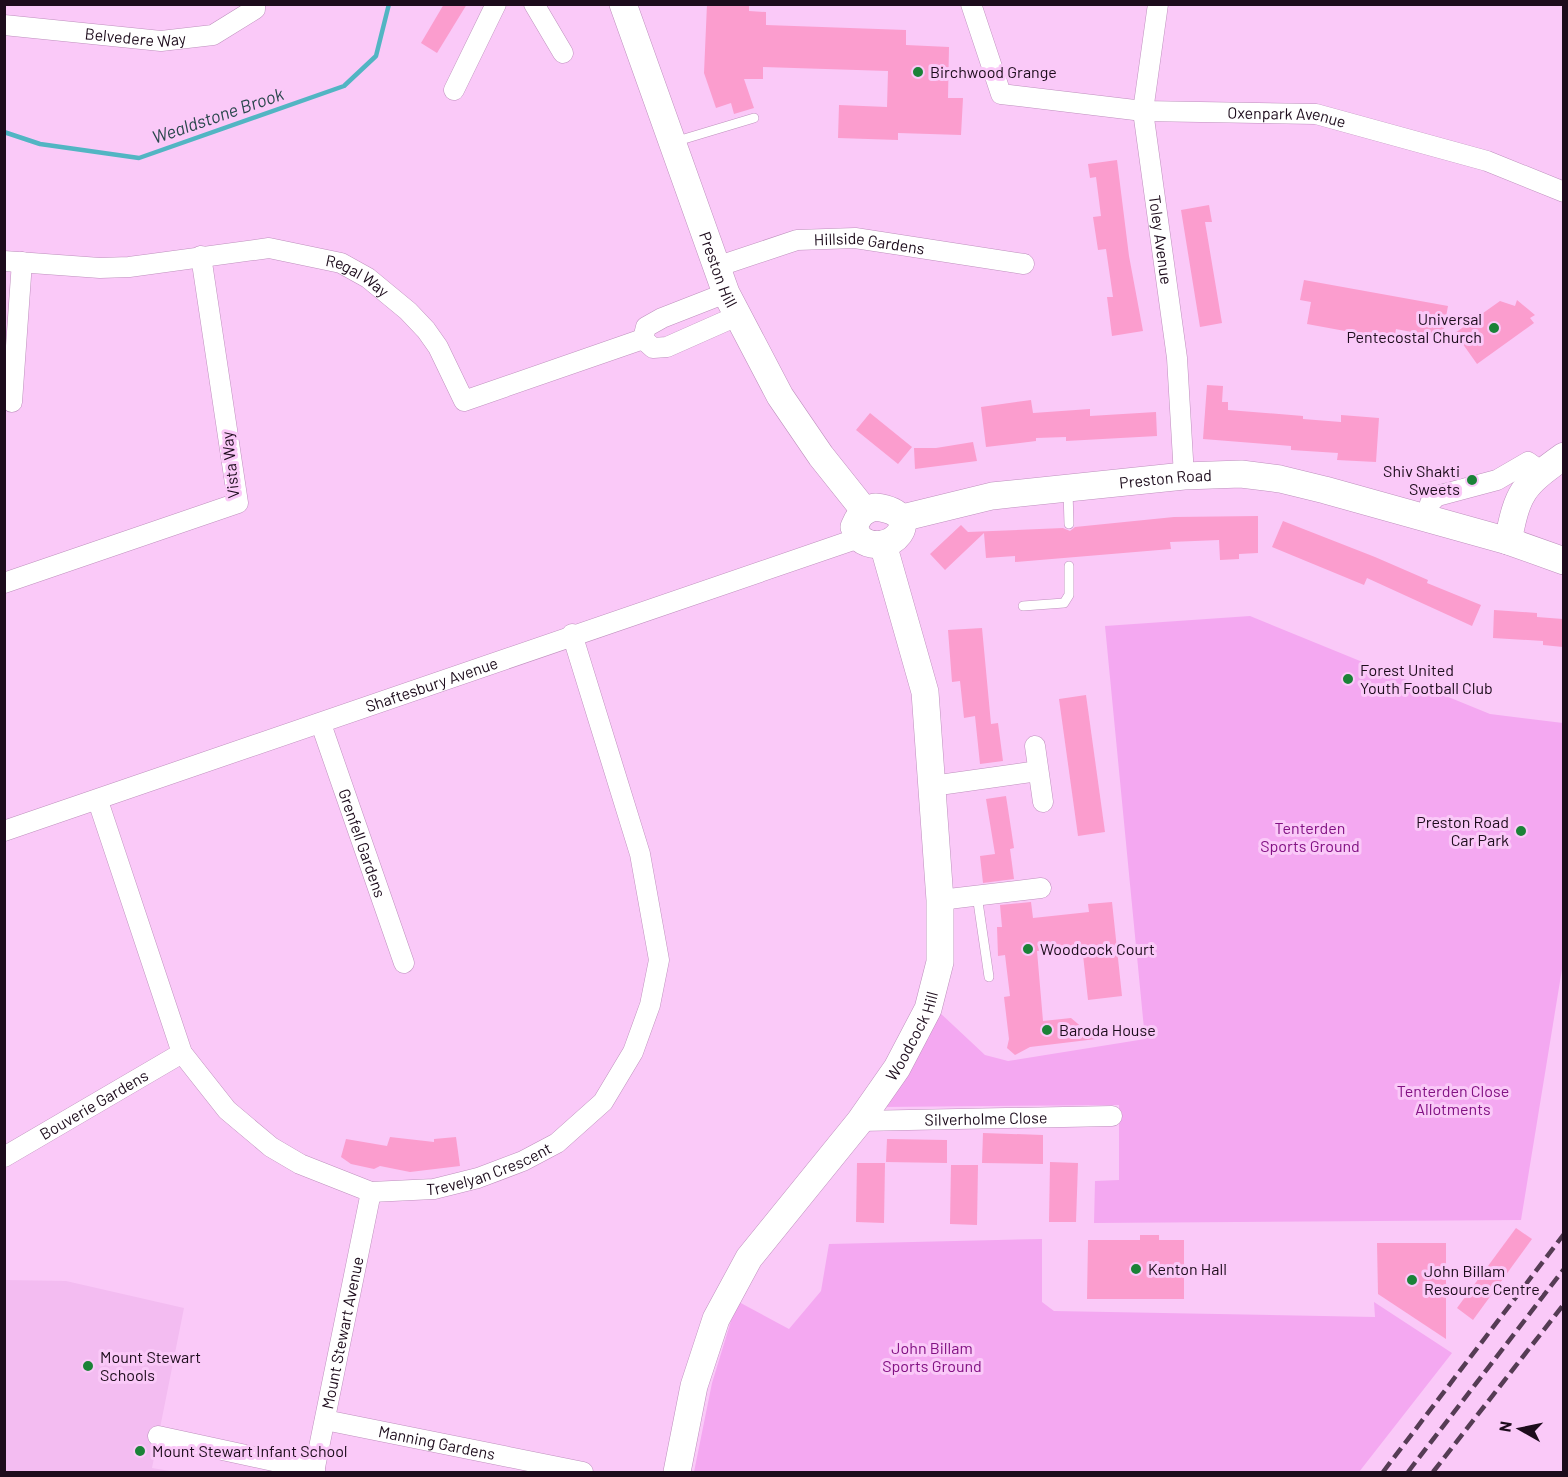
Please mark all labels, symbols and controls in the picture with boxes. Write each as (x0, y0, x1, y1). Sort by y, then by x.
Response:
street label: Belvedere Way (84, 23, 187, 50)
place label: Birchwood Grange (930, 62, 1057, 81)
marker: Birchwood Grange (911, 65, 925, 79)
water label: Wealdstone Brook (149, 82, 287, 148)
street label: Oxenpark Avenue (1227, 102, 1348, 131)
street label: Toley Avenue (1146, 194, 1177, 286)
street label: Hillside Gardens (814, 228, 926, 258)
street label: Preston Hill (696, 229, 742, 310)
street label: Regal Way (324, 250, 394, 301)
place label: Universal Pentecostal Church (1346, 309, 1482, 346)
marker: Universal Pentecostal Church (1487, 321, 1501, 335)
street label: Vista Way (216, 430, 242, 499)
place label: Shiv Shakti Sweets (1383, 461, 1460, 498)
street label: Preston Road (1118, 465, 1212, 492)
marker: Shiv Shakti Sweets (1465, 473, 1479, 487)
street label: Shaftesbury Avenue (363, 653, 500, 715)
place label: Forest United Youth Football Club (1360, 660, 1493, 697)
marker: Forest United Youth Football Club (1341, 672, 1355, 686)
street label: Grenfell Gardens (335, 786, 390, 900)
place label: Preston Road Car Park (1416, 812, 1509, 849)
park label: Tenterden Sports Ground (1260, 818, 1360, 855)
marker: Preston Road Car Park (1514, 824, 1528, 838)
place label: Woodcock Court (1040, 939, 1155, 958)
marker: Woodcock Court (1021, 942, 1035, 956)
street label: Woodcock Hill (881, 989, 941, 1084)
place label: Baroda House (1059, 1020, 1156, 1039)
marker: Baroda House (1040, 1023, 1054, 1037)
street label: Bouverie Gardens (36, 1065, 151, 1143)
park label: Tenterden Close Allotments (1397, 1081, 1509, 1118)
street label: Silverholme Close (924, 1107, 1048, 1129)
street label: Trevelyan Crescent (426, 1138, 554, 1198)
street label: Mount Stewart Avenue (317, 1255, 367, 1411)
place label: Kenton Hall (1148, 1259, 1227, 1278)
place label: John Billam Resource Centre (1424, 1261, 1540, 1298)
marker: Kenton Hall (1129, 1262, 1143, 1276)
marker: John Billam Resource Centre (1405, 1273, 1419, 1287)
park label: John Billam Sports Ground (882, 1338, 982, 1375)
place label: Mount Stewart Schools (100, 1347, 201, 1384)
marker: Mount Stewart Schools (81, 1359, 95, 1373)
north arrow (1490, 1399, 1550, 1459)
text: N (1494, 1420, 1515, 1433)
street label: Manning Gardens (377, 1421, 497, 1463)
place label: Mount Stewart Infant School (152, 1441, 348, 1460)
marker: Mount Stewart Infant School (133, 1444, 147, 1458)

